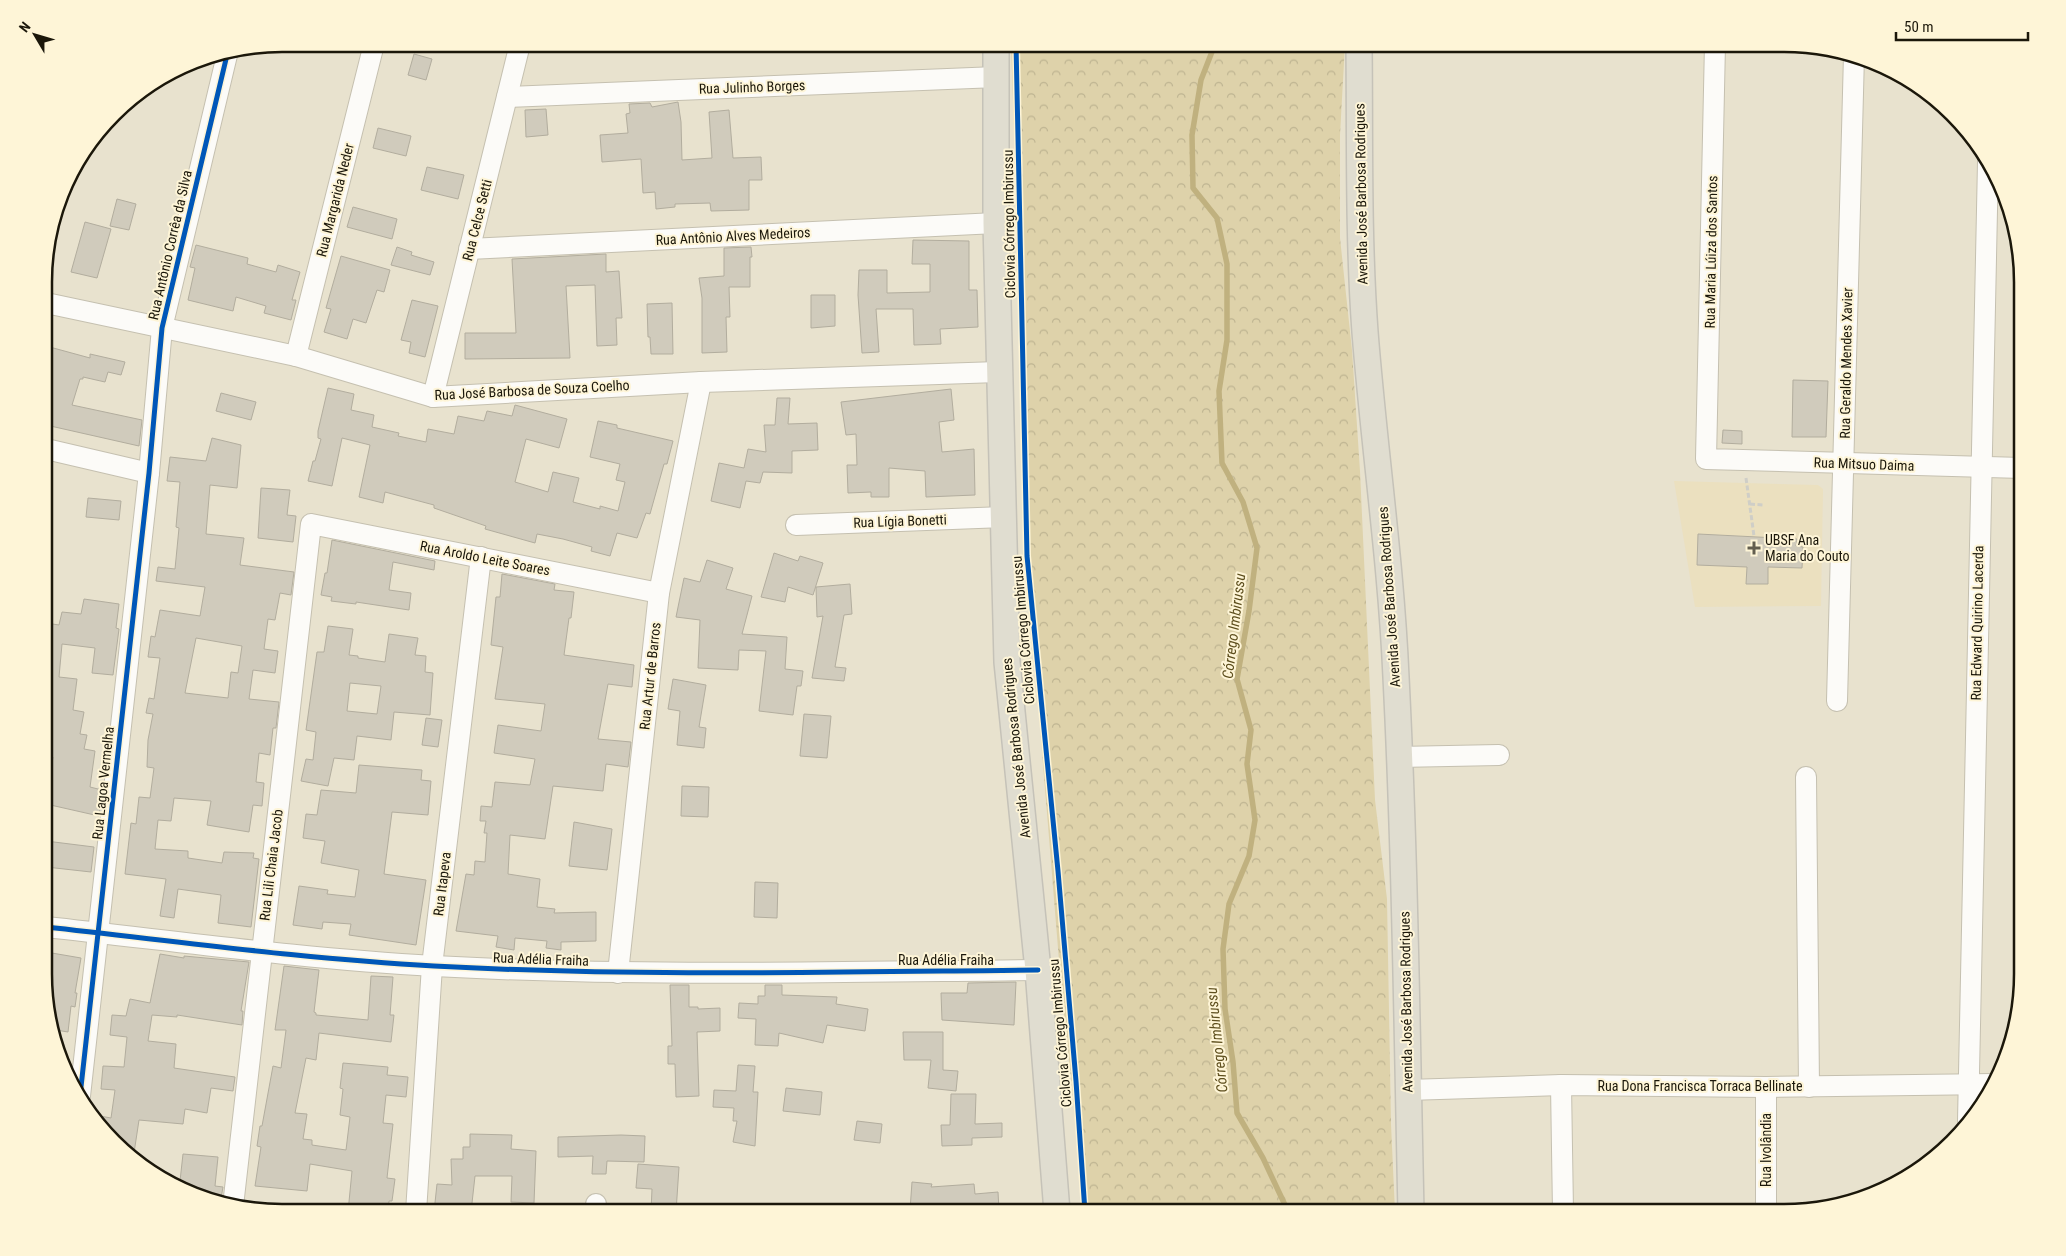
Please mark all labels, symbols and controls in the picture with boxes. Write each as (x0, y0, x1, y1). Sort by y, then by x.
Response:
north arrow (10, 10, 60, 60)
scale bar (1896, 10, 2028, 42)
text: 50 m (1904, 18, 1934, 36)
text: N (16, 19, 34, 35)
street label: Rua Julinho Borges (698, 77, 806, 97)
street label: Avenida José Barbosa Rodrigues (1351, 103, 1371, 285)
street label: Rua Margarida Neder (313, 142, 357, 258)
street label: Ciclovia Córrego Imbirussu (1000, 150, 1018, 298)
street label: Rua Antônio Corrêa da Silva (145, 169, 195, 321)
street label: Rua Maria Lúiza dos Santos (1702, 175, 1720, 329)
street label: Rua Celce Setti (459, 178, 495, 262)
street label: Rua Antônio Alves Medeiros (655, 224, 811, 248)
street label: Rua Geraldo Mendes Xavier (1837, 287, 1855, 439)
street label: Rua José Barbosa de Souza Coelho (434, 377, 630, 403)
street label: Rua Mitsuo Daima (1813, 454, 1915, 474)
street label: Avenida José Barbosa Rodrigues (1375, 506, 1403, 688)
street label: Rua Lígia Bonetti (853, 511, 947, 531)
place label: UBSF Ana Maria do Couto (1765, 532, 1850, 564)
street label: Rua Aroldo Leite Soares (419, 538, 551, 578)
marker: UBSF Ana Maria do Couto (1747, 541, 1761, 555)
street label: Rua Edward Quirino Lacerda (1968, 545, 1986, 701)
street label: Ciclovia Córrego Imbirussu (1009, 555, 1037, 705)
water label: Córrego Imbirussu (1219, 572, 1249, 680)
street label: Rua Artur de Barros (636, 621, 664, 731)
street label: Avenida José Barbosa Rodrigues (999, 657, 1033, 839)
street label: Rua Lagoa Vermelha (89, 726, 117, 840)
street label: Rua Lili Chaia Jacob (256, 808, 286, 922)
street label: Rua Itapeva (430, 851, 454, 917)
street label: Avenida José Barbosa Rodrigues (1396, 911, 1416, 1093)
street label: Rua Adélia Fraiha (493, 949, 589, 969)
street label: Rua Adélia Fraiha (898, 952, 994, 968)
street label: Ciclovia Córrego Imbirussu (1046, 958, 1074, 1108)
water label: Córrego Imbirussu (1203, 986, 1231, 1094)
street label: Rua Dona Francisca Torraca Bellinate (1597, 1078, 1803, 1094)
street label: Rua Ivolândia (1758, 1113, 1774, 1187)

